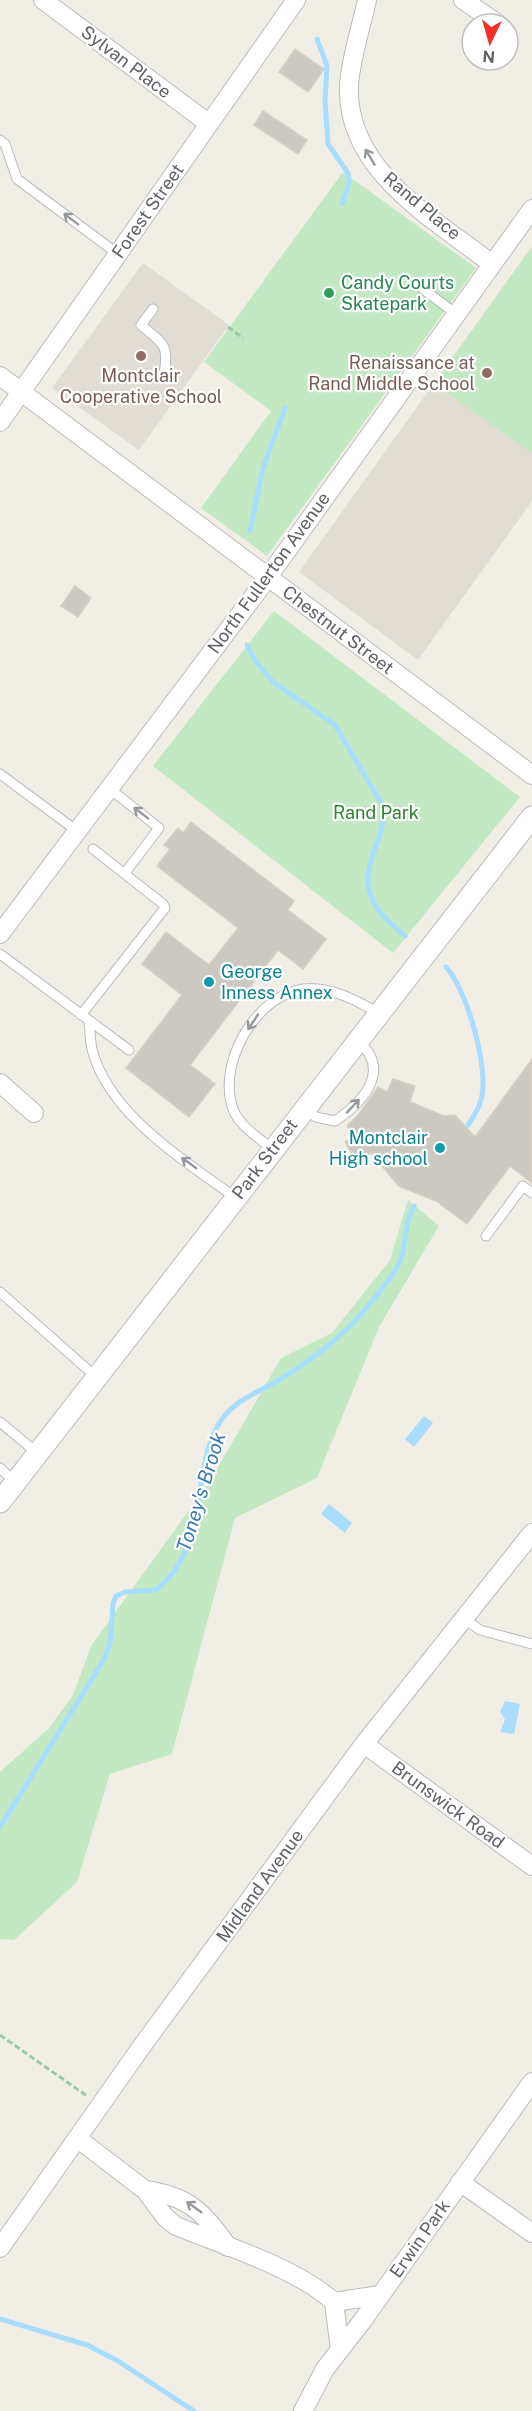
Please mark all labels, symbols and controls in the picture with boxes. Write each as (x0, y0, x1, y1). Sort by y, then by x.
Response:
north arrow (460, 12, 520, 72)
street label: Sylvan Place (77, 21, 175, 102)
text: N (482, 46, 496, 66)
one-way arrow (364, 148, 377, 165)
street label: Forest Street (107, 159, 188, 262)
street label: Rand Place (380, 167, 465, 244)
one-way arrow (63, 213, 79, 225)
place label: Candy Courts Skatepark (341, 272, 454, 314)
marker: Candy Courts Skatepark (322, 286, 336, 300)
marker: Montclair Cooperative School (134, 349, 148, 363)
place label: Renaissance at Rand Middle School (308, 352, 475, 394)
place label: Montclair Cooperative School (60, 365, 222, 407)
marker: Renaissance at Rand Middle School (480, 366, 494, 380)
street label: North Fullerton Avenue (203, 488, 334, 657)
street label: Chestnut Street (279, 581, 398, 678)
park label: Rand Park (333, 802, 419, 823)
one-way arrow (134, 807, 150, 819)
place label: George Inness Annex (221, 961, 333, 1003)
marker: George Inness Annex (202, 975, 216, 989)
one-way arrow (246, 1014, 259, 1031)
one-way arrow (346, 1098, 361, 1113)
street label: Park Street (228, 1114, 302, 1203)
place label: Montclair High school (329, 1127, 428, 1169)
marker: Montclair High school (433, 1141, 447, 1155)
one-way arrow (181, 1157, 197, 1169)
water label: Toney's Brook (171, 1429, 231, 1555)
street label: Brunswick Road (388, 1757, 509, 1853)
street label: Midland Avenue (212, 1825, 307, 1946)
street label: Erwin Park (385, 2196, 454, 2282)
one-way arrow (186, 2201, 202, 2214)

